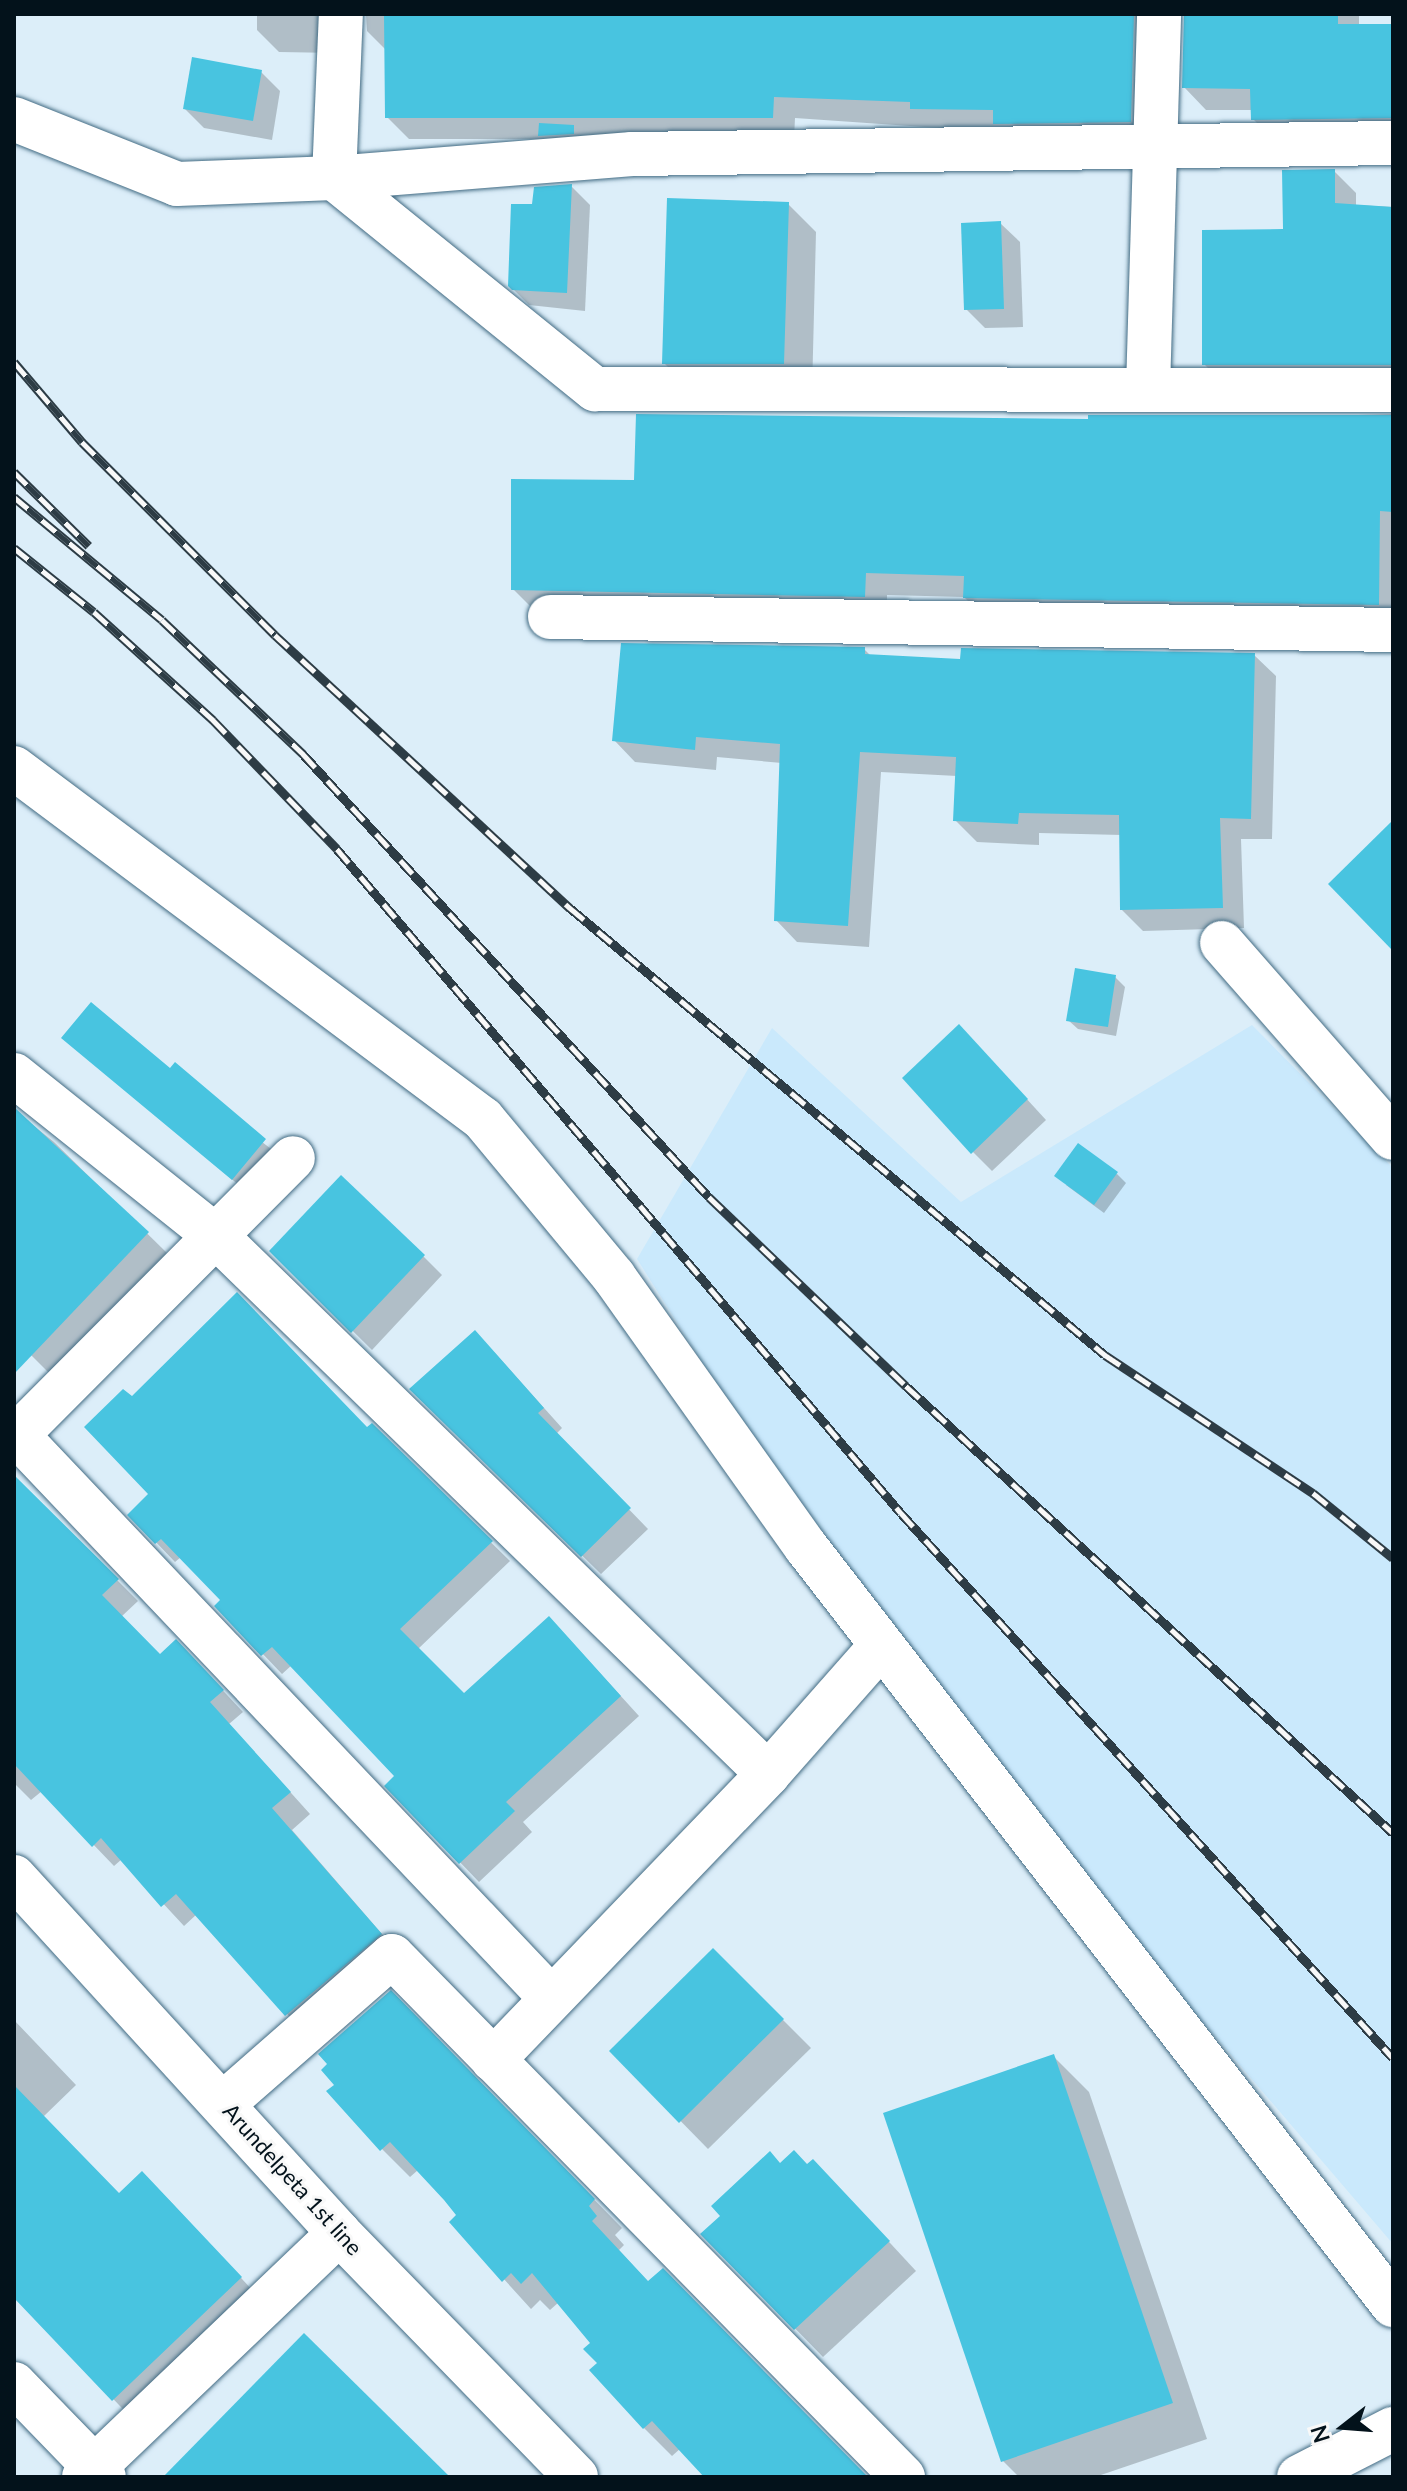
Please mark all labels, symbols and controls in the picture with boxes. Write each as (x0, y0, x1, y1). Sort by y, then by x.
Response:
street label: Arundelpeta 1st line (218, 2098, 368, 2260)
north arrow (1303, 2387, 1383, 2467)
text: N (1304, 2422, 1335, 2446)

